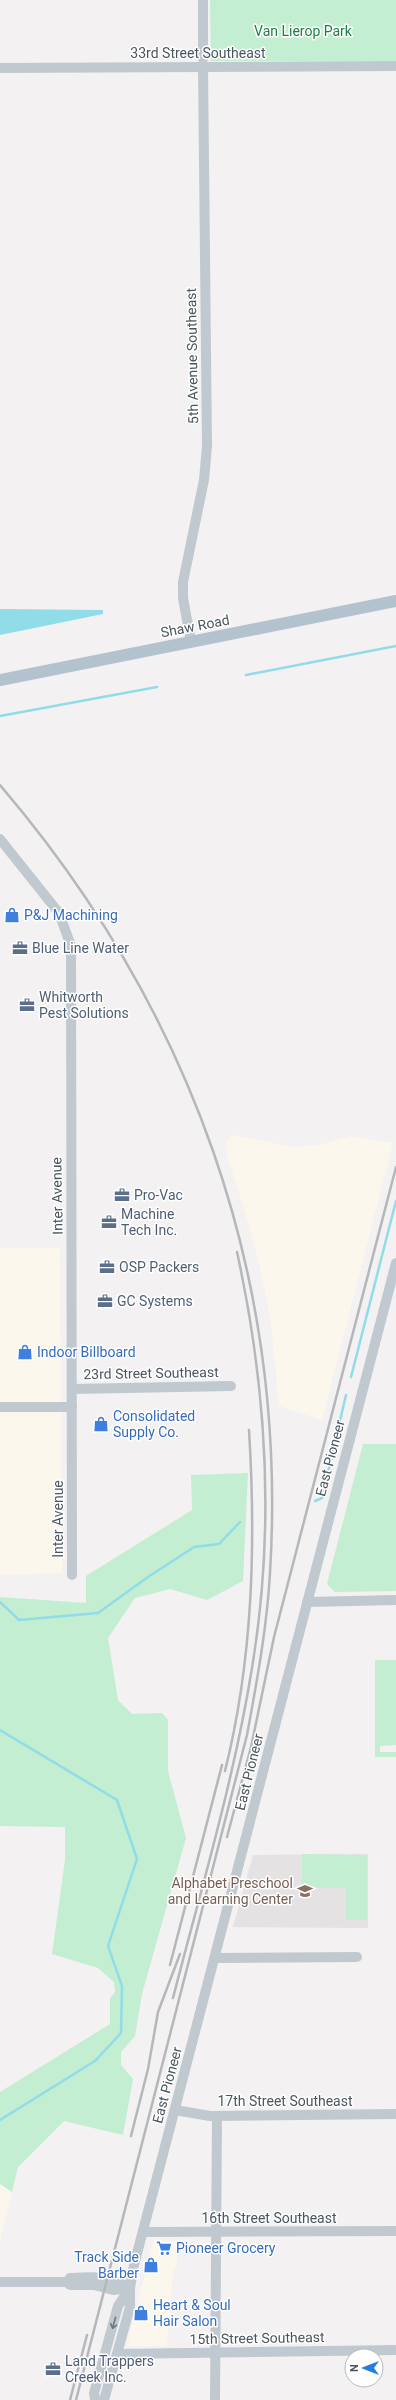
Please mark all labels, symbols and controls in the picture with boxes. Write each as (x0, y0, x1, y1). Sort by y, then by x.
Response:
park label: Van Lierop Park (254, 23, 353, 39)
street label: 33rd Street Southeast (130, 45, 266, 61)
street label: 5th Avenue Southeast (183, 287, 201, 424)
street label: Shaw Road (159, 611, 231, 641)
shop icon: P&J Machining (3, 906, 21, 924)
place label: P&J Machining (24, 907, 118, 923)
office icon: Blue Line Water (11, 939, 29, 957)
place label: Blue Line Water (32, 940, 129, 956)
place label: Whitworth Pest Solutions (39, 989, 129, 1021)
office icon: Whitworth Pest Solutions (18, 996, 36, 1014)
street label: Inter Avenue (48, 1157, 66, 1235)
office icon: Pro-Vac (113, 1186, 131, 1204)
place label: Pro-Vac (134, 1187, 183, 1203)
place label: Machine Tech Inc. (121, 1206, 177, 1238)
office icon: Machine Tech Inc. (100, 1213, 118, 1231)
office icon: OSP Packers (98, 1258, 116, 1276)
place label: OSP Packers (119, 1259, 199, 1275)
office icon: GC Systems (96, 1292, 114, 1310)
place label: GC Systems (117, 1293, 193, 1309)
shop icon: Indoor Billboard (16, 1343, 34, 1361)
place label: Indoor Billboard (37, 1344, 136, 1360)
street label: 23rd Street Southeast (83, 1364, 219, 1382)
place label: Consolidated Supply Co. (113, 1408, 195, 1440)
shop icon: Consolidated Supply Co. (92, 1415, 110, 1433)
street label: East Pioneer (312, 1418, 348, 1498)
street label: Inter Avenue (50, 1480, 66, 1558)
street label: East Pioneer (232, 1732, 266, 1812)
place label: Alphabet Preschool and Learning Center (168, 1875, 293, 1907)
school or university icon: Alphabet Preschool and Learning Center (296, 1882, 314, 1900)
street label: East Pioneer (149, 2045, 185, 2125)
street label: 17th Street Southeast (217, 2093, 353, 2109)
street label: 16th Street Southeast (201, 2210, 337, 2226)
supermarket icon: Pioneer Grocery (155, 2239, 173, 2257)
place label: Pioneer Grocery (176, 2240, 276, 2256)
place label: Track Side Barber (74, 2249, 139, 2281)
shop icon: Track Side Barber (142, 2256, 160, 2274)
place label: Heart & Soul Hair Salon (153, 2297, 231, 2329)
shop icon: Heart & Soul Hair Salon (132, 2304, 150, 2322)
one-way arrow (109, 2316, 117, 2329)
street label: 15th Street Southeast (189, 2329, 325, 2347)
north arrow (344, 2348, 384, 2388)
place label: Land Trappers Creek Inc. (65, 2353, 154, 2385)
office icon: Land Trappers Creek Inc. (44, 2360, 62, 2378)
text: N (348, 2364, 361, 2372)

